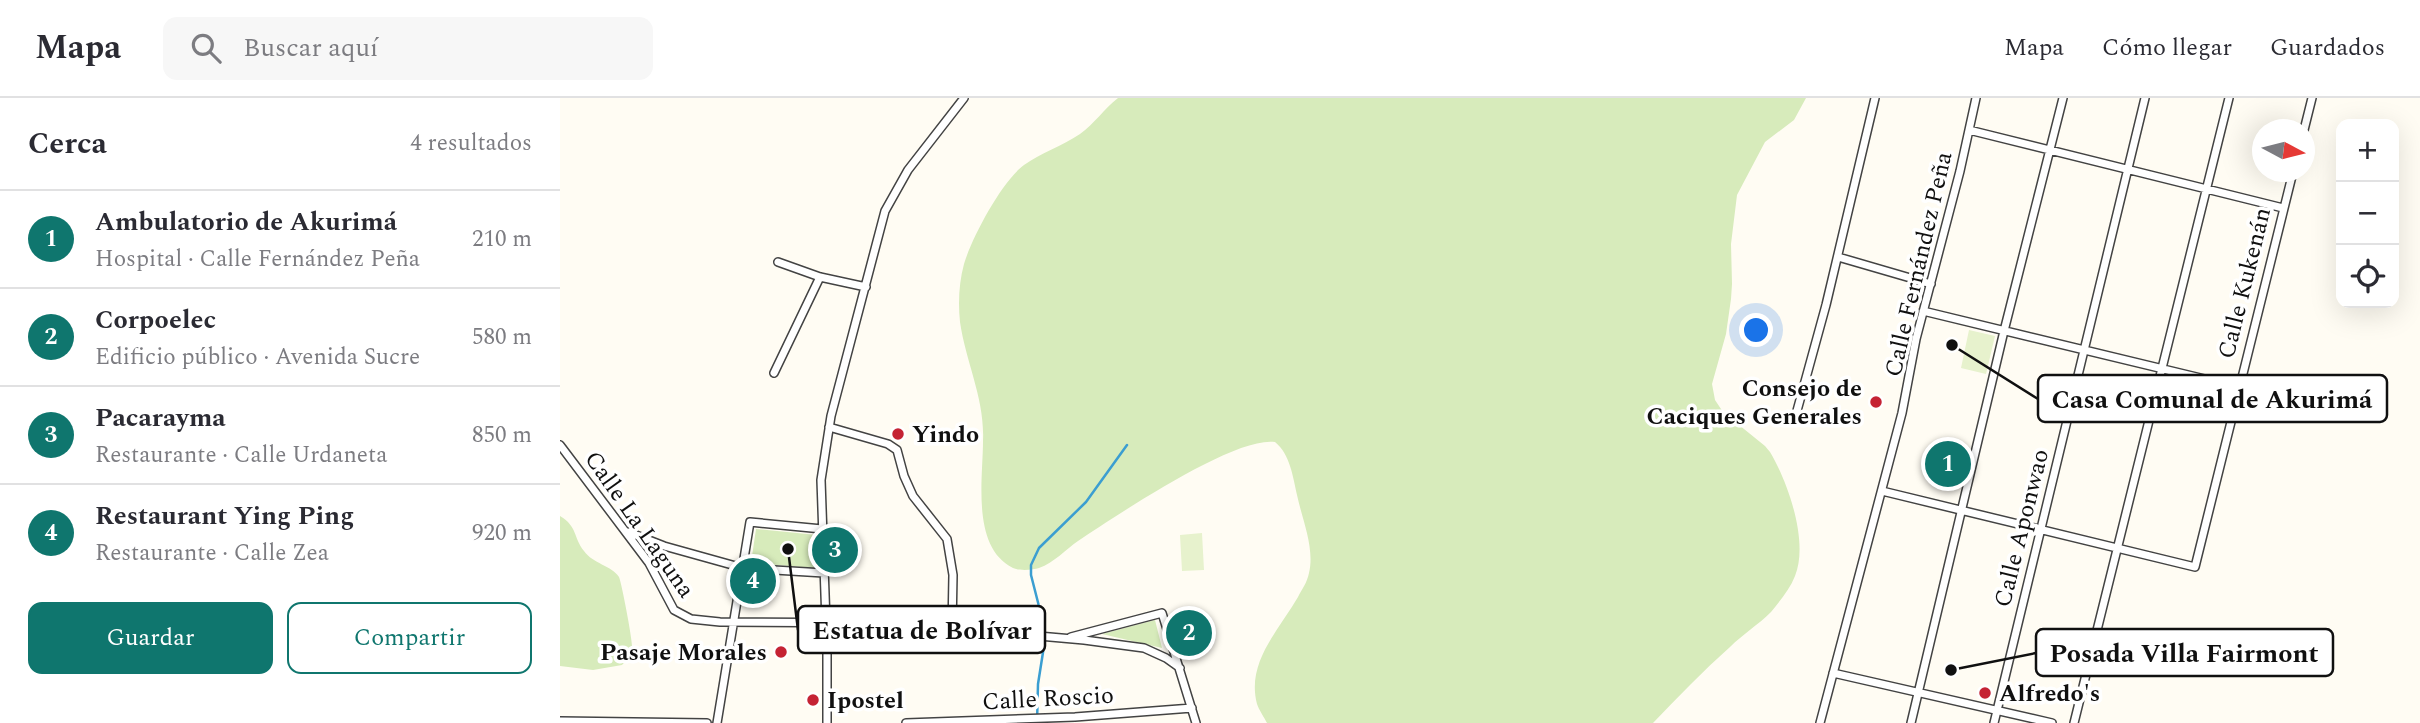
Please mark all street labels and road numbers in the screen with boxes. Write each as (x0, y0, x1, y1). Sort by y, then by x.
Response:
street label: Calle Fernández Peña (1876, 148, 1962, 380)
street label: Calle Kukenán (2209, 204, 2281, 363)
street label: Calle La Laguna (575, 444, 704, 606)
street label: Calle Aponwao (1985, 445, 2059, 611)
street label: Calle Roscio (981, 678, 1115, 720)

